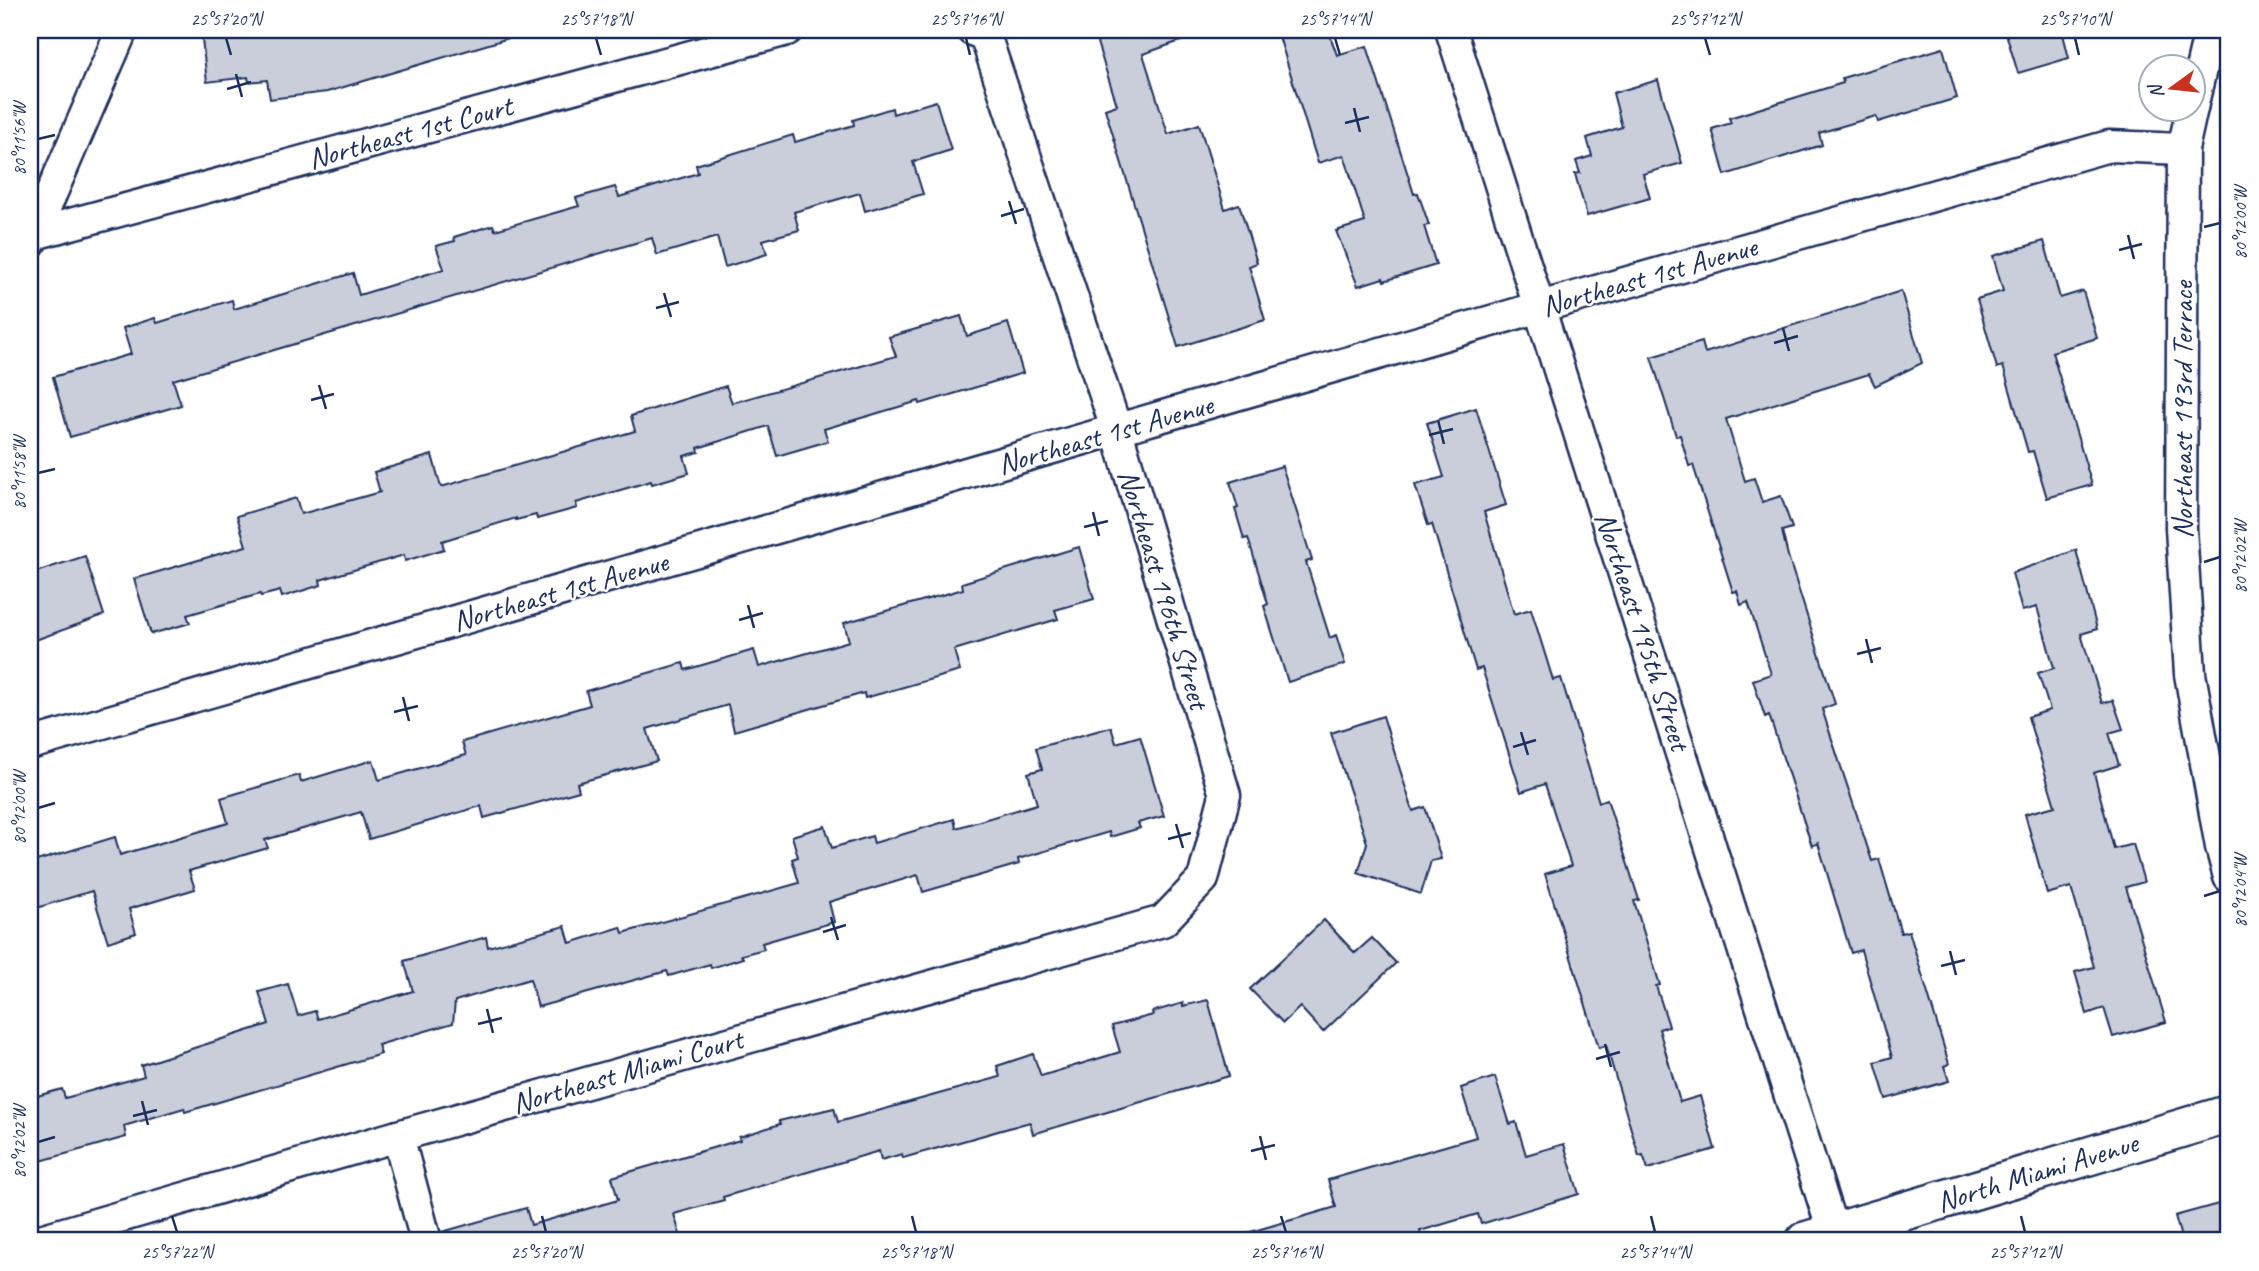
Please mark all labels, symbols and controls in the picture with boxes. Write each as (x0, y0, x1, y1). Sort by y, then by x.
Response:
text: 25°57'20"N (191, 8, 265, 30)
text: 25°57'18"N (561, 8, 635, 30)
text: 25°57'16"N (931, 8, 1005, 30)
text: 25°57'14"N (1300, 8, 1374, 30)
text: 25°57'12"N (1670, 8, 1744, 30)
text: 25°57'10"N (2040, 8, 2114, 30)
north arrow (2136, 52, 2206, 122)
text: N (2143, 80, 2170, 101)
street label: Northeast 1st Court (304, 86, 519, 178)
text: 80°11'56"W (8, 99, 30, 176)
text: 80°12'00"W (2229, 183, 2251, 260)
street label: Northeast 1st Avenue (1537, 226, 1763, 325)
street label: Northeast 193rd Terrace (2163, 279, 2201, 539)
street label: Northeast 1st Avenue (993, 384, 1219, 483)
text: 80°11'58"W (8, 433, 30, 510)
street label: Northeast 196th Street (1110, 465, 1219, 716)
street label: Northeast 195th Street (1587, 507, 1700, 758)
text: 80°12'02"W (2229, 517, 2251, 594)
street label: Northeast 1st Avenue (448, 541, 674, 640)
text: 80°12'00"W (8, 768, 30, 845)
text: 80°12'04"W (2229, 851, 2251, 928)
street label: Northeast Miami Court (507, 1019, 750, 1122)
text: 80°12'02"W (8, 1102, 30, 1179)
street label: North Miami Avenue (1932, 1123, 2144, 1221)
text: 25°57'22"N (142, 1241, 216, 1263)
text: 25°57'20"N (511, 1241, 585, 1263)
text: 25°57'18"N (881, 1241, 955, 1263)
text: 25°57'16"N (1251, 1241, 1325, 1263)
text: 25°57'14"N (1620, 1241, 1694, 1263)
text: 25°57'12"N (1990, 1241, 2064, 1263)

